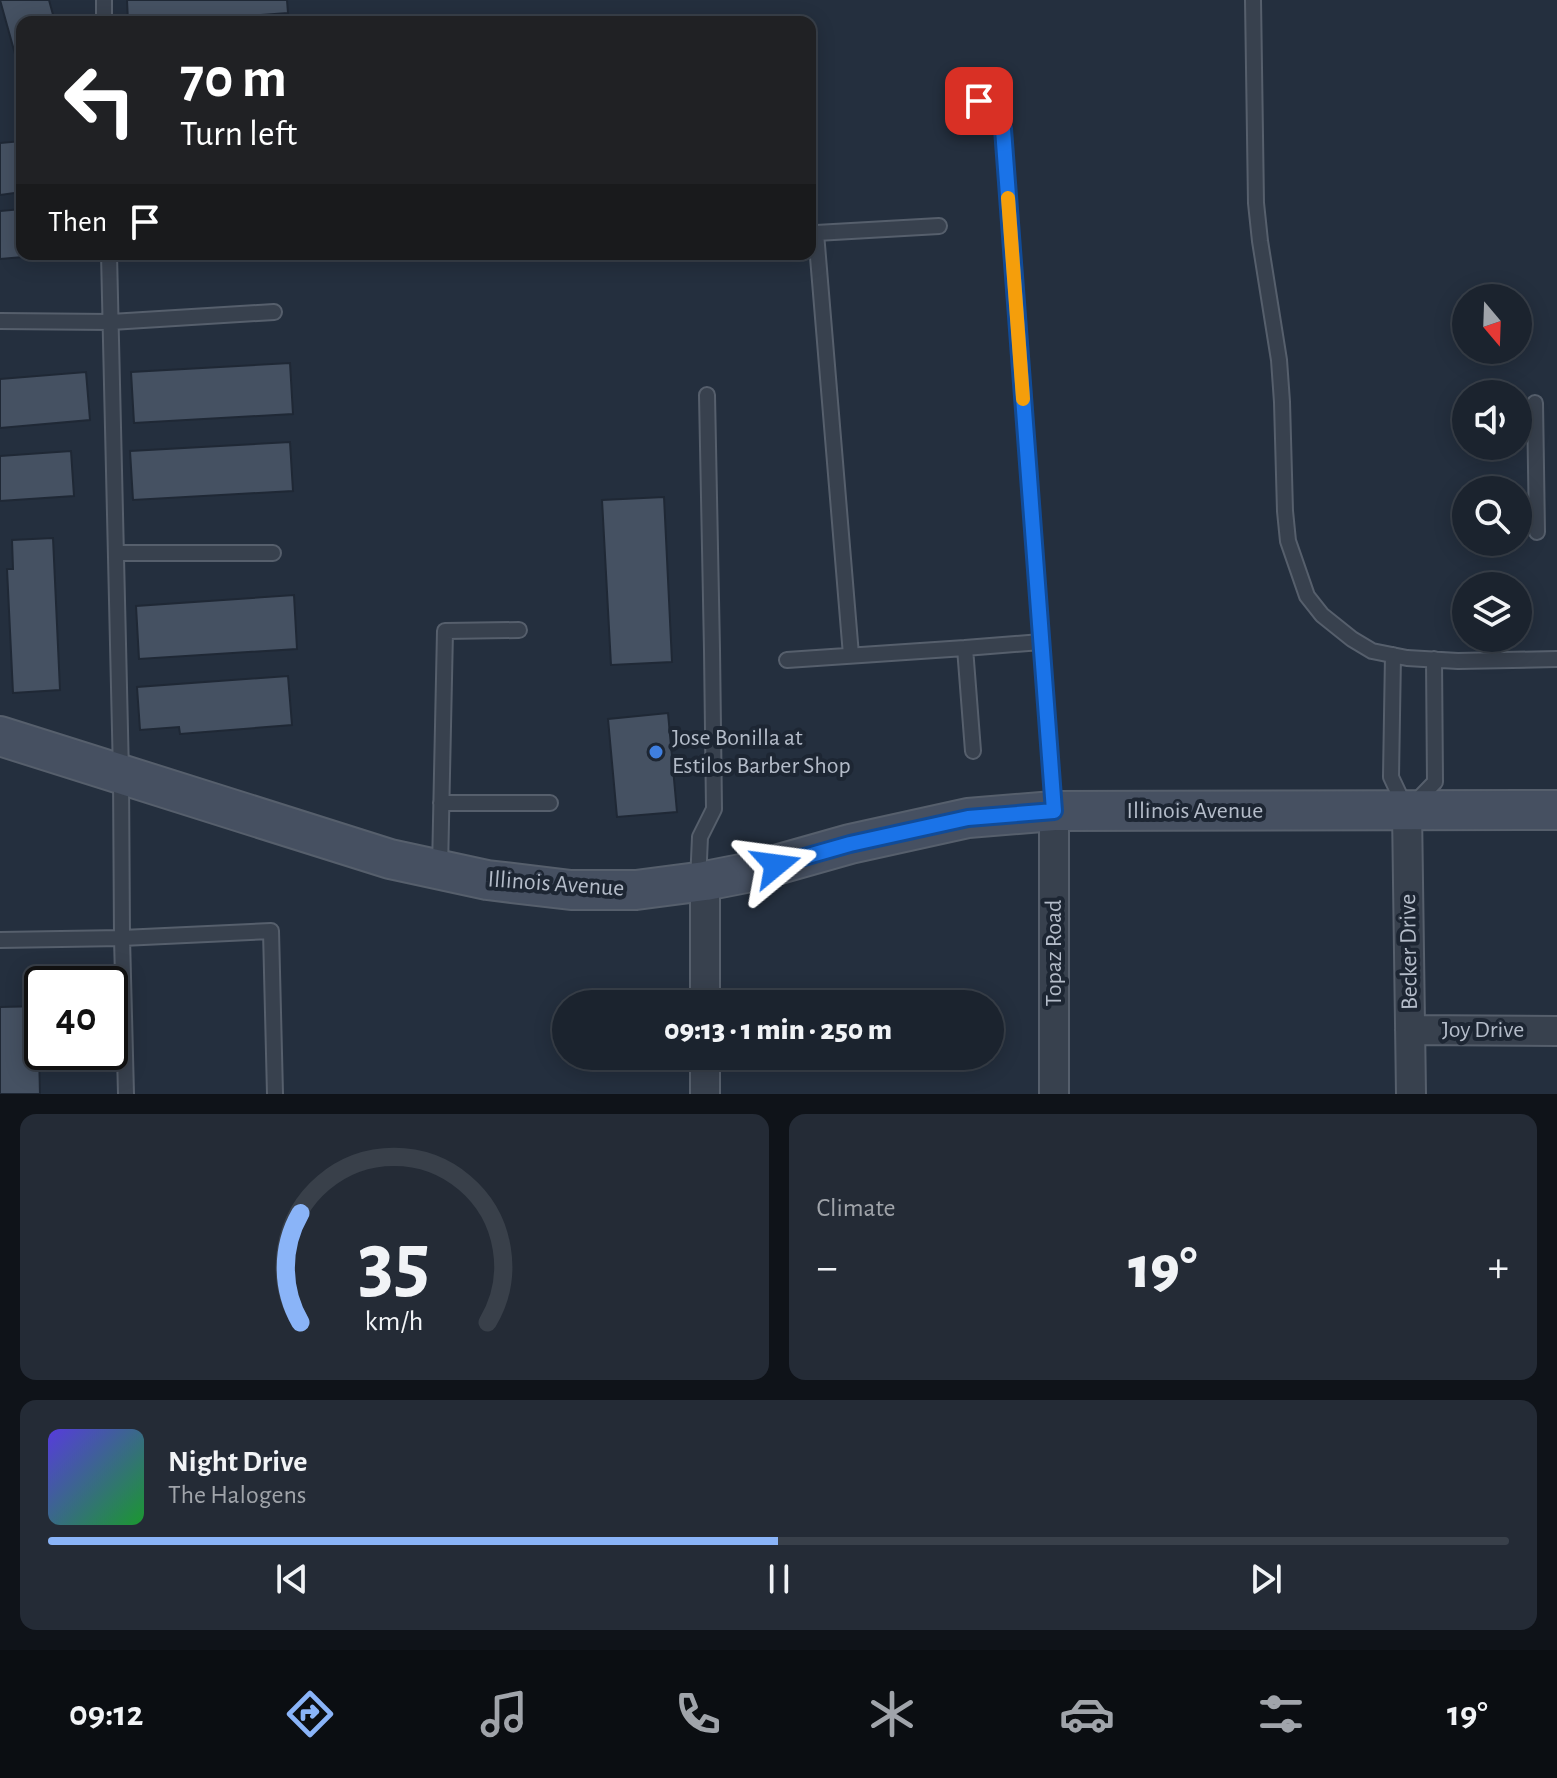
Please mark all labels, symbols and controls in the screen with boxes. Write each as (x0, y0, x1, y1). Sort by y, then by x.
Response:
icon: left (48, 48, 152, 152)
text: 70 m (180, 51, 287, 107)
pin (945, 67, 1013, 135)
icon: arrive (957, 79, 1001, 123)
text: Turn left (180, 116, 297, 152)
icon: arrive (123, 200, 167, 244)
text: Then (48, 207, 107, 237)
north arrow (1452, 284, 1532, 364)
map controls (1452, 284, 1532, 652)
button: sound (1452, 380, 1532, 460)
button: search (1452, 476, 1532, 556)
button: layers (1452, 572, 1532, 652)
place label: Jose Bonilla at Estilos Barber Shop (672, 726, 851, 778)
marker: Jose Bonilla at Estilos Barber Shop (647, 743, 665, 761)
street label: Illinois Avenue (1127, 799, 1263, 823)
position arrow (734, 823, 818, 907)
street label: Illinois Avenue (487, 867, 625, 901)
street label: Becker Drive (1396, 894, 1422, 1010)
street label: Topaz Road (1042, 900, 1066, 1006)
speed limit sign: 40 (24, 966, 128, 1070)
text: 09:13 · 1 min · 250 m (664, 1015, 892, 1045)
street label: Joy Drive (1442, 1018, 1524, 1042)
text: Climate (817, 1195, 895, 1221)
text: 35 (358, 1222, 430, 1306)
text: 19° (1128, 1239, 1197, 1299)
text: − (817, 1246, 838, 1290)
text: + (1488, 1246, 1509, 1290)
text: km/h (365, 1307, 424, 1336)
text: Night Drive (168, 1447, 307, 1477)
text: The Halogens (168, 1482, 306, 1508)
icon: previous (270, 1557, 314, 1601)
icon: pause (757, 1557, 801, 1601)
icon: next (1244, 1557, 1288, 1601)
icon: directions (282, 1686, 338, 1742)
icon: music (476, 1686, 532, 1742)
icon: phone (670, 1686, 726, 1742)
icon: climate (864, 1686, 920, 1742)
icon: car (1059, 1686, 1115, 1742)
icon: filters (1253, 1686, 1309, 1742)
text: 09:12 (69, 1696, 143, 1732)
text: 19° (1447, 1696, 1488, 1732)

